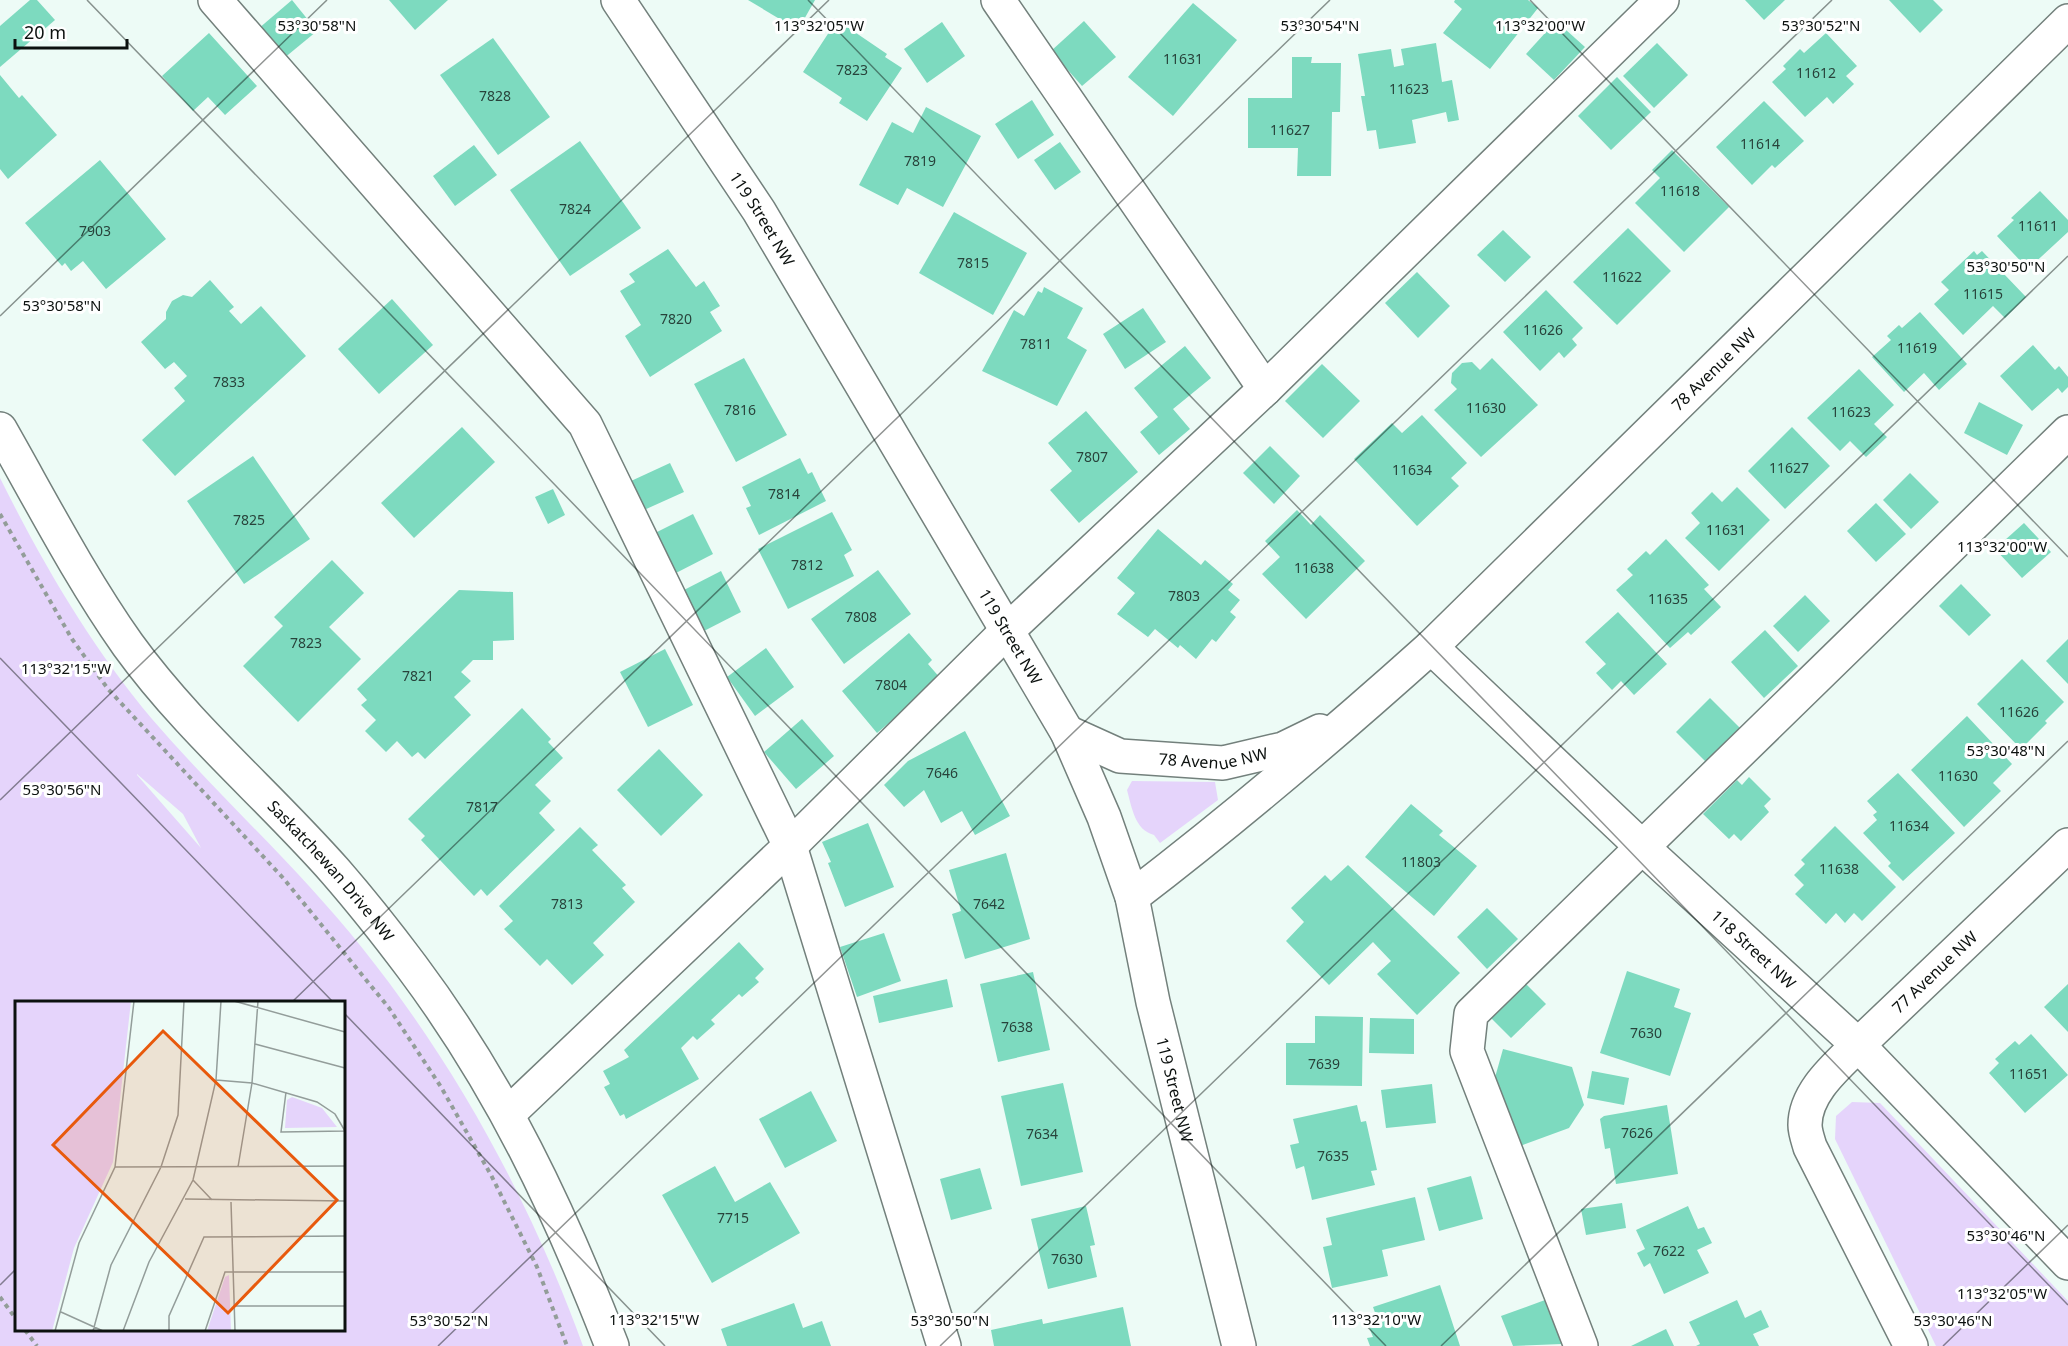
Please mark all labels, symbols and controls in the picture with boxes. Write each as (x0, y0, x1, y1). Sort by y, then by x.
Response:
scale bar (15, 12, 128, 50)
text: 53°30'58"N (278, 15, 356, 35)
text: 113°32'05"W (774, 15, 864, 35)
text: 53°30'54"N (1281, 15, 1359, 35)
text: 113°32'00"W (1495, 15, 1585, 35)
text: 53°30'52"N (1782, 15, 1860, 35)
text: 20 m (24, 20, 66, 44)
house number: 11631 (1163, 49, 1203, 68)
house number: 7823 (836, 60, 868, 79)
house number: 11612 (1796, 63, 1836, 82)
house number: 11623 (1389, 79, 1429, 98)
house number: 7828 (479, 86, 511, 105)
house number: 11627 (1270, 120, 1310, 139)
house number: 11614 (1740, 134, 1780, 153)
house number: 7819 (904, 151, 936, 170)
street label: 119 Street NW (725, 167, 800, 270)
house number: 11618 (1660, 181, 1700, 200)
house number: 7824 (559, 199, 591, 218)
house number: 11611 (2018, 216, 2058, 235)
house number: 7903 (79, 221, 111, 240)
house number: 7815 (957, 253, 989, 272)
text: 53°30'50"N (1967, 256, 2045, 276)
house number: 11622 (1602, 267, 1642, 286)
house number: 11615 (1963, 284, 2003, 303)
text: 53°30'58"N (23, 295, 101, 315)
house number: 7820 (660, 309, 692, 328)
house number: 11626 (1523, 320, 1563, 339)
street label: 78 Avenue NW (1667, 323, 1761, 416)
house number: 7811 (1020, 334, 1052, 353)
house number: 11619 (1897, 338, 1937, 357)
house number: 7833 (213, 372, 245, 391)
house number: 11630 (1466, 398, 1506, 417)
house number: 7816 (724, 400, 756, 419)
house number: 11623 (1831, 402, 1871, 421)
house number: 7807 (1076, 447, 1108, 466)
house number: 11627 (1769, 458, 1809, 477)
house number: 11634 (1392, 460, 1432, 479)
house number: 7814 (768, 484, 800, 503)
house number: 7825 (233, 510, 265, 529)
house number: 11631 (1706, 520, 1746, 539)
text: 113°32'00"W (1957, 536, 2047, 556)
house number: 7812 (791, 555, 823, 574)
house number: 11638 (1294, 558, 1334, 577)
street label: 119 Street NW (974, 585, 1047, 688)
house number: 7803 (1168, 586, 1200, 605)
house number: 11635 (1648, 589, 1688, 608)
house number: 7808 (845, 607, 877, 626)
house number: 7823 (290, 633, 322, 652)
text: 113°32'15"W (21, 658, 111, 678)
house number: 7821 (402, 666, 434, 685)
house number: 7804 (875, 675, 907, 694)
house number: 11626 (1999, 702, 2039, 721)
text: 53°30'48"N (1967, 740, 2045, 760)
street label: 78 Avenue NW (1158, 742, 1270, 775)
house number: 7646 (926, 763, 958, 782)
house number: 11630 (1938, 766, 1978, 785)
text: 53°30'56"N (23, 779, 101, 799)
street label: Saskatchewan Drive NW (263, 795, 399, 946)
house number: 7817 (466, 797, 498, 816)
house number: 11634 (1889, 816, 1929, 835)
house number: 11803 (1401, 852, 1441, 871)
house number: 11638 (1819, 859, 1859, 878)
house number: 7813 (551, 894, 583, 913)
house number: 7642 (973, 894, 1005, 913)
street label: 118 Street NW (1706, 905, 1801, 994)
street label: 77 Avenue NW (1887, 926, 1982, 1018)
inset map (15, 1001, 345, 1331)
house number: 7638 (1001, 1017, 1033, 1036)
house number: 7630 (1630, 1023, 1662, 1042)
street label: 119 Street NW (1151, 1035, 1199, 1145)
house number: 7639 (1308, 1054, 1340, 1073)
house number: 11651 (2009, 1064, 2049, 1083)
house number: 7626 (1621, 1123, 1653, 1142)
house number: 7634 (1026, 1124, 1058, 1143)
house number: 7635 (1317, 1146, 1349, 1165)
house number: 7715 (717, 1208, 749, 1227)
text: 53°30'46"N (1967, 1225, 2045, 1245)
house number: 7622 (1653, 1241, 1685, 1260)
house number: 7630 (1051, 1249, 1083, 1268)
text: 113°32'05"W (1957, 1283, 2047, 1303)
text: 113°32'15"W (609, 1309, 699, 1329)
text: 113°32'10"W (1331, 1309, 1421, 1329)
text: 53°30'52"N (410, 1310, 488, 1330)
text: 53°30'50"N (911, 1310, 989, 1330)
text: 53°30'46"N (1914, 1310, 1992, 1330)

